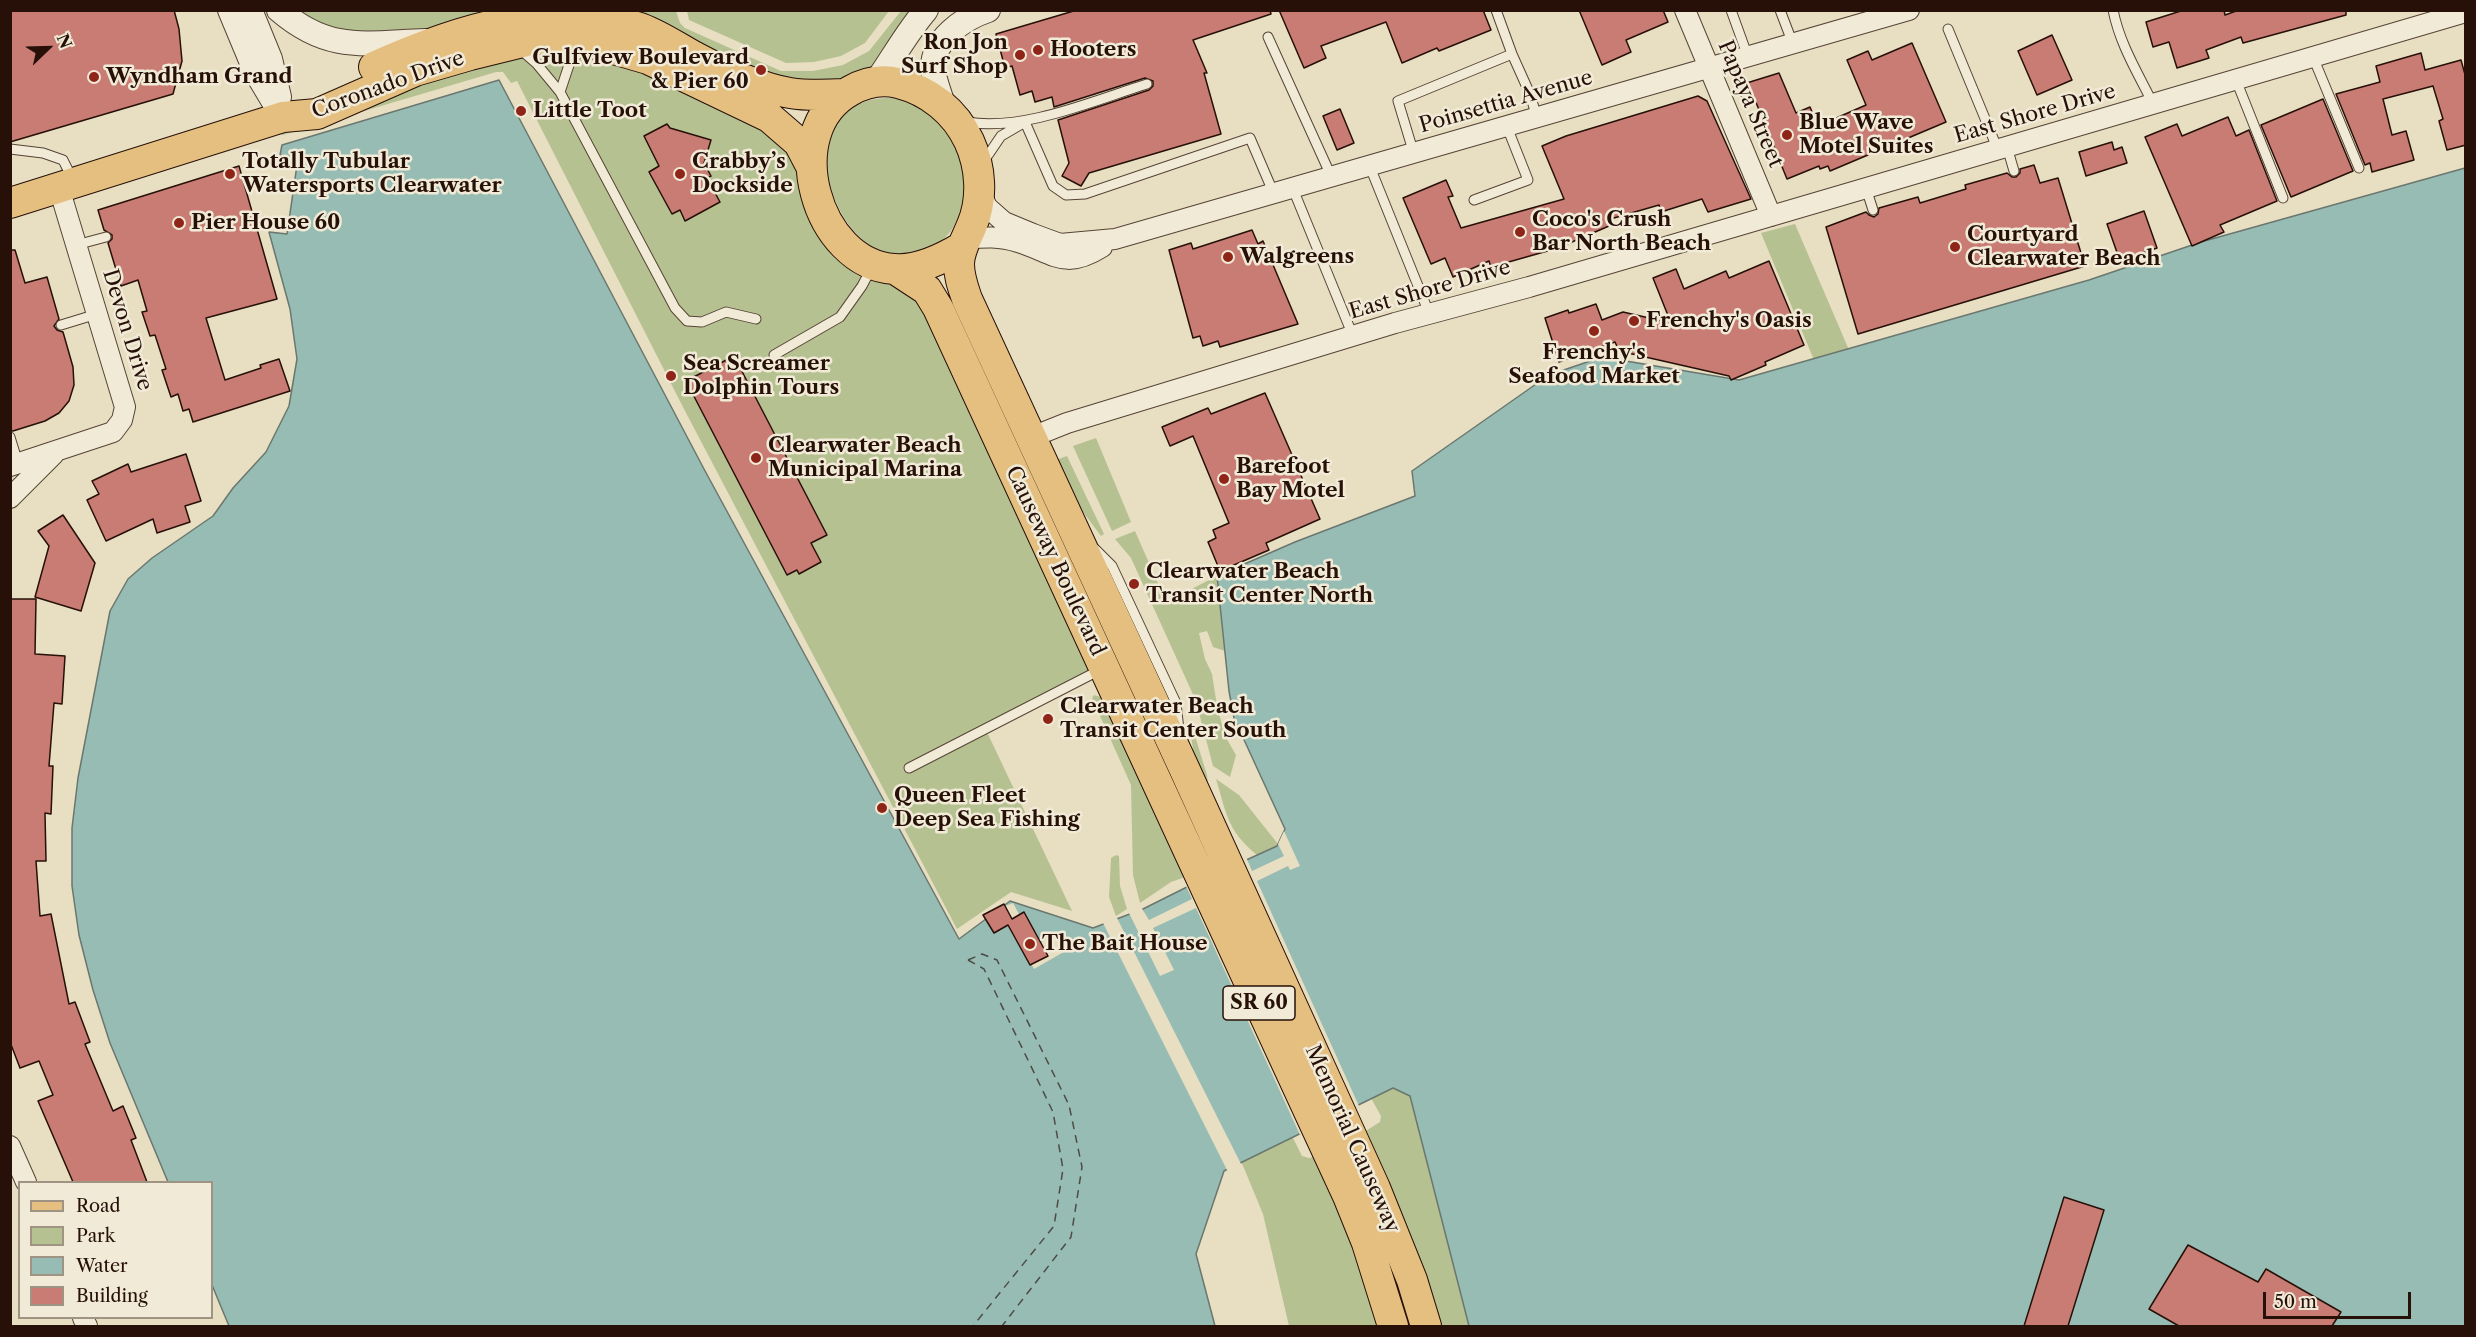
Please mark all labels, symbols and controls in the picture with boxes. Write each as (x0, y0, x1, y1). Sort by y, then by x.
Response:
north arrow (18, 18, 78, 78)
place label: Ron Jon Surf Shop (901, 30, 1008, 80)
text: N (53, 31, 76, 51)
place label: Hooters (1050, 37, 1136, 63)
street label: Papaya Street (1712, 37, 1788, 171)
marker: Hooters (1031, 43, 1045, 57)
place label: Gulfview Boulevard & Pier 60 (532, 45, 749, 95)
street label: Coronado Drive (308, 46, 468, 124)
marker: Ron Jon Surf Shop (1013, 48, 1027, 62)
marker: Gulfview Boulevard & Pier 60 (754, 63, 768, 77)
place label: Wyndham Grand (106, 64, 293, 90)
street label: Poinsettia Avenue (1416, 65, 1596, 139)
marker: Wyndham Grand (87, 70, 101, 84)
street label: East Shore Drive (1951, 79, 2119, 149)
place label: Little Toot (533, 98, 647, 124)
marker: Little Toot (514, 104, 528, 118)
place label: Blue Wave Motel Suites (1799, 110, 1933, 160)
marker: Blue Wave Motel Suites (1780, 128, 1794, 142)
place label: Totally Tubular Watersports Clearwater (242, 149, 502, 199)
place label: Crabby’s Dockside (692, 149, 793, 199)
marker: Totally Tubular Watersports Clearwater (223, 167, 237, 181)
marker: Crabby’s Dockside (673, 167, 687, 181)
place label: Coco's Crush Bar North Beach (1532, 207, 1711, 257)
place label: Pier House 60 (191, 210, 340, 236)
marker: Pier House 60 (172, 216, 186, 230)
place label: Courtyard Clearwater Beach (1967, 222, 2161, 272)
marker: Coco's Crush Bar North Beach (1513, 225, 1527, 239)
marker: Courtyard Clearwater Beach (1948, 240, 1962, 254)
place label: Walgreens (1240, 244, 1354, 270)
marker: Walgreens (1221, 250, 1235, 264)
street label: East Shore Drive (1346, 255, 1514, 325)
street label: Devon Drive (97, 266, 157, 394)
place label: Frenchy's Oasis (1646, 308, 1812, 334)
marker: Frenchy's Oasis (1627, 314, 1641, 328)
marker: Frenchy's Seafood Market (1587, 324, 1601, 338)
place label: Frenchy's Seafood Market (1508, 340, 1680, 390)
place label: Sea Screamer Dolphin Tours (683, 351, 839, 401)
marker: Sea Screamer Dolphin Tours (664, 369, 678, 383)
place label: Clearwater Beach Municipal Marina (768, 433, 962, 483)
marker: Clearwater Beach Municipal Marina (749, 451, 763, 465)
place label: Barefoot Bay Motel (1236, 454, 1345, 504)
street label: Causeway Boulevard (1000, 462, 1110, 660)
marker: Barefoot Bay Motel (1217, 472, 1231, 486)
place label: Clearwater Beach Transit Center North (1146, 559, 1373, 609)
marker: Clearwater Beach Transit Center North (1127, 577, 1141, 591)
place label: Clearwater Beach Transit Center South (1060, 694, 1286, 744)
marker: Clearwater Beach Transit Center South (1041, 712, 1055, 726)
place label: Queen Fleet Deep Sea Fishing (894, 783, 1080, 833)
marker: Queen Fleet Deep Sea Fishing (875, 801, 889, 815)
place label: The Bait House (1042, 931, 1208, 957)
marker: The Bait House (1023, 937, 1037, 951)
road number: SR 60 (1223, 986, 1295, 1020)
street label: Memorial Causeway (1299, 1041, 1405, 1237)
legend (18, 1181, 213, 1319)
text: Road (76, 1195, 121, 1217)
text: Park (76, 1225, 115, 1247)
text: Water (76, 1255, 128, 1277)
scale bar (2266, 1280, 2414, 1318)
text: Building (76, 1285, 148, 1307)
text: 50 m (2274, 1291, 2317, 1313)

